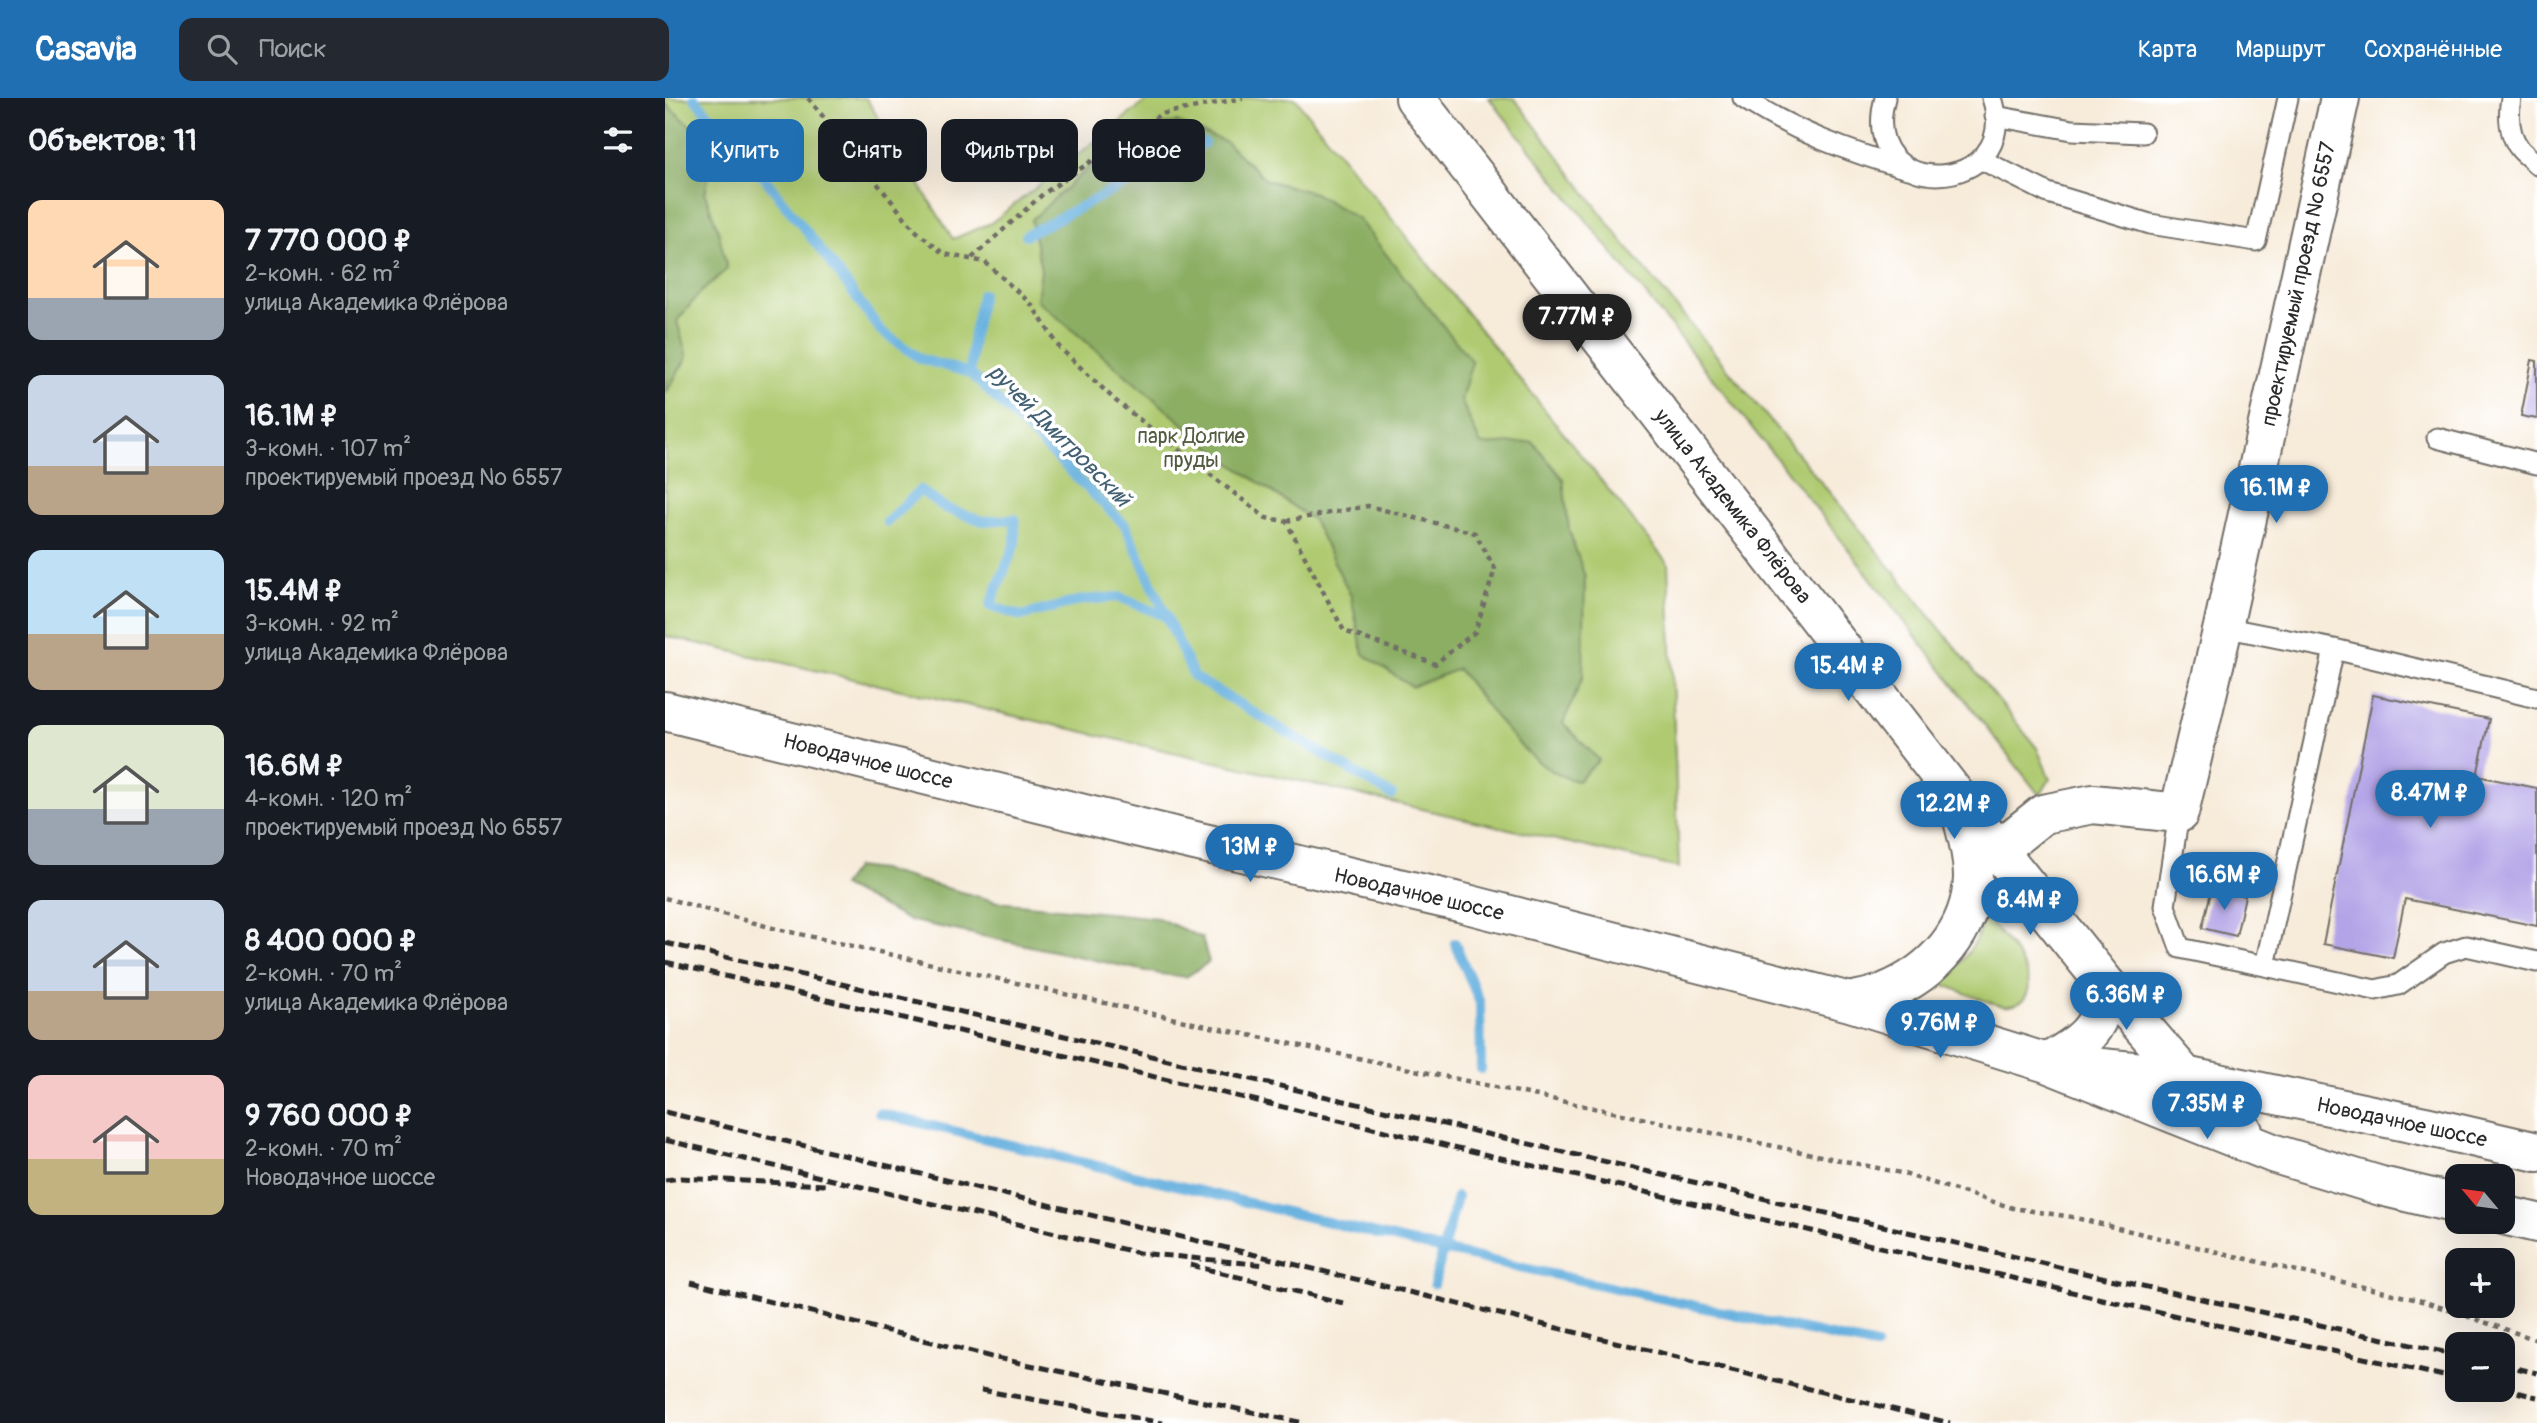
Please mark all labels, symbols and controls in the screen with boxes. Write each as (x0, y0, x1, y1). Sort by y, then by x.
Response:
search box (179, 18, 669, 81)
text: Casavia (35, 29, 137, 70)
icon: search (203, 30, 241, 68)
text: Поиск (259, 33, 327, 65)
text: Карта (2138, 35, 2197, 64)
text: Маршрут (2235, 35, 2326, 64)
text: Сохранённые (2364, 35, 2502, 64)
chip: Купить (686, 119, 804, 182)
chip: Снять (818, 119, 927, 182)
chip: Фильтры (941, 119, 1078, 182)
chip: Новое (1092, 119, 1205, 182)
icon: filters (599, 121, 637, 159)
text: Объектов: 11 (28, 122, 197, 159)
street label: проектируемый проезд № 6557 (2255, 140, 2342, 429)
text: 7 770 000 ₽ (245, 222, 412, 259)
icon: home (84, 228, 168, 312)
text: 2-комн. · 62 m² (245, 259, 400, 288)
text: улица Академика Флёрова (245, 288, 508, 317)
pin: 7.77M ₽ (1512, 294, 1642, 354)
text: 7.77M ₽ (1539, 302, 1615, 331)
water label: ручей Дмитровский (982, 358, 1138, 514)
text: 16.1M ₽ (245, 397, 339, 434)
icon: home (84, 403, 168, 487)
street label: улица Академика Флёрова (1647, 403, 1817, 609)
park label: парк Долгие пруды (1137, 423, 1245, 474)
text: 3-комн. · 107 m² (245, 434, 411, 463)
text: проектируемый проезд № 6557 (245, 463, 562, 492)
pin: 16.1M ₽ (2211, 466, 2341, 525)
text: 16.1M ₽ (2240, 473, 2312, 502)
text: 15.4M ₽ (245, 572, 343, 609)
icon: home (84, 578, 168, 662)
text: 3-комн. · 92 m² (245, 609, 399, 638)
text: улица Академика Флёрова (245, 638, 508, 667)
pin: 15.4M ₽ (1783, 644, 1913, 703)
text: 15.4M ₽ (1810, 651, 1886, 680)
street label: Новодачное шоссе (780, 727, 956, 796)
text: 16.6M ₽ (245, 747, 344, 784)
icon: home (84, 753, 168, 837)
pin: 8.47M ₽ (2365, 770, 2495, 830)
text: 8.47M ₽ (2391, 778, 2469, 807)
pin: 12.2M ₽ (1889, 782, 2019, 841)
text: 4-комн. · 120 m² (245, 784, 412, 813)
text: 12.2M ₽ (1916, 789, 1992, 818)
text: проектируемый проезд № 6557 (245, 813, 562, 842)
pin: 13M ₽ (1201, 824, 1299, 884)
text: 13M ₽ (1221, 832, 1279, 861)
pin: 16.6M ₽ (2159, 852, 2289, 912)
text: 16.6M ₽ (2186, 860, 2262, 889)
street label: Новодачное шоссе (1331, 862, 1507, 927)
pin: 8.4M ₽ (1973, 878, 2087, 937)
text: 8.4M ₽ (1997, 885, 2063, 914)
text: 8 400 000 ₽ (245, 922, 418, 959)
icon: home (84, 928, 168, 1012)
text: 2-комн. · 70 m² (245, 959, 402, 988)
pin: 6.36M ₽ (2061, 972, 2191, 1032)
text: 6.36M ₽ (2086, 980, 2166, 1009)
text: улица Академика Флёрова (245, 988, 508, 1017)
pin: 9.76M ₽ (1875, 1000, 2005, 1060)
text: 9.76M ₽ (1901, 1008, 1979, 1037)
pin: 7.35M ₽ (2142, 1082, 2272, 1141)
text: 7.35M ₽ (2168, 1089, 2246, 1118)
street label: Новодачное шоссе (2314, 1091, 2490, 1154)
text: 9 760 000 ₽ (245, 1097, 413, 1134)
icon: home (84, 1103, 168, 1187)
text: 2-комн. · 70 m² (245, 1134, 402, 1163)
text: Новодачное шоссе (245, 1163, 435, 1192)
north arrow (2445, 1164, 2515, 1234)
map controls (2445, 1164, 2515, 1402)
button: + (2445, 1248, 2515, 1318)
button: − (2445, 1332, 2515, 1402)

